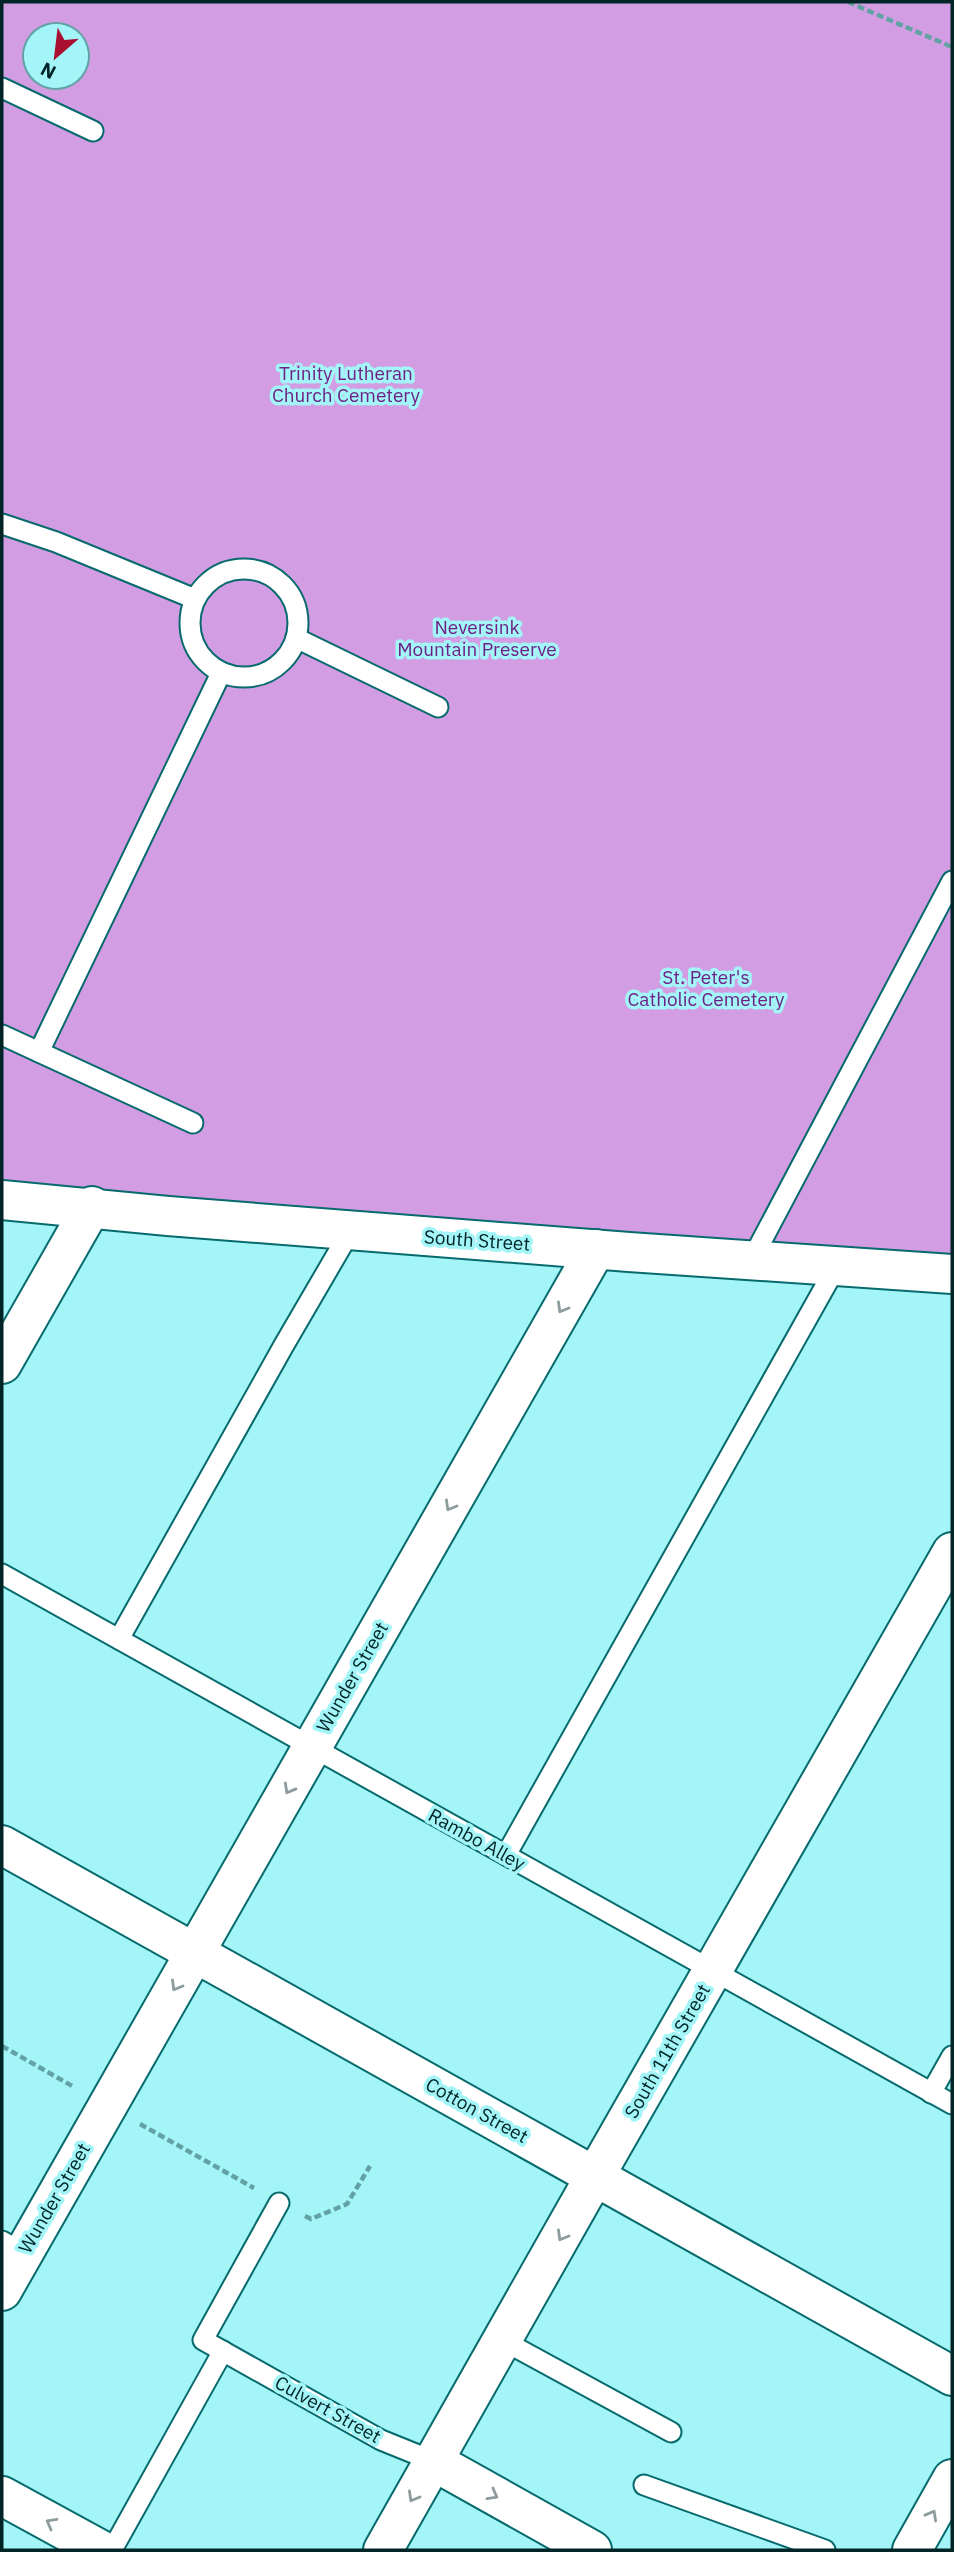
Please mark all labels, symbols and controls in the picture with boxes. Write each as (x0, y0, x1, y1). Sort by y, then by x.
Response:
north arrow (21, 21, 91, 91)
text: N (36, 57, 60, 85)
park label: Trinity Lutheran Church Cemetery (272, 361, 421, 407)
park label: Neversink Mountain Preserve (397, 615, 557, 661)
park label: St. Peter's Catholic Cemetery (628, 965, 785, 1011)
street label: South Street (423, 1224, 531, 1256)
one-way arrow (558, 1301, 571, 1314)
one-way arrow (445, 1498, 458, 1511)
street label: Wunder Street (311, 1618, 393, 1736)
one-way arrow (284, 1781, 297, 1794)
street label: Rambo Alley (424, 1803, 530, 1876)
one-way arrow (171, 1979, 184, 1992)
street label: South 11th Street (619, 1979, 715, 2123)
street label: Cotton Street (422, 2072, 532, 2148)
street label: Wunder Street (13, 2139, 95, 2257)
one-way arrow (557, 2228, 570, 2241)
street label: Culvert Street (271, 2370, 385, 2448)
one-way arrow (485, 2487, 498, 2500)
one-way arrow (408, 2490, 421, 2503)
one-way arrow (924, 2509, 937, 2522)
one-way arrow (46, 2518, 58, 2531)

